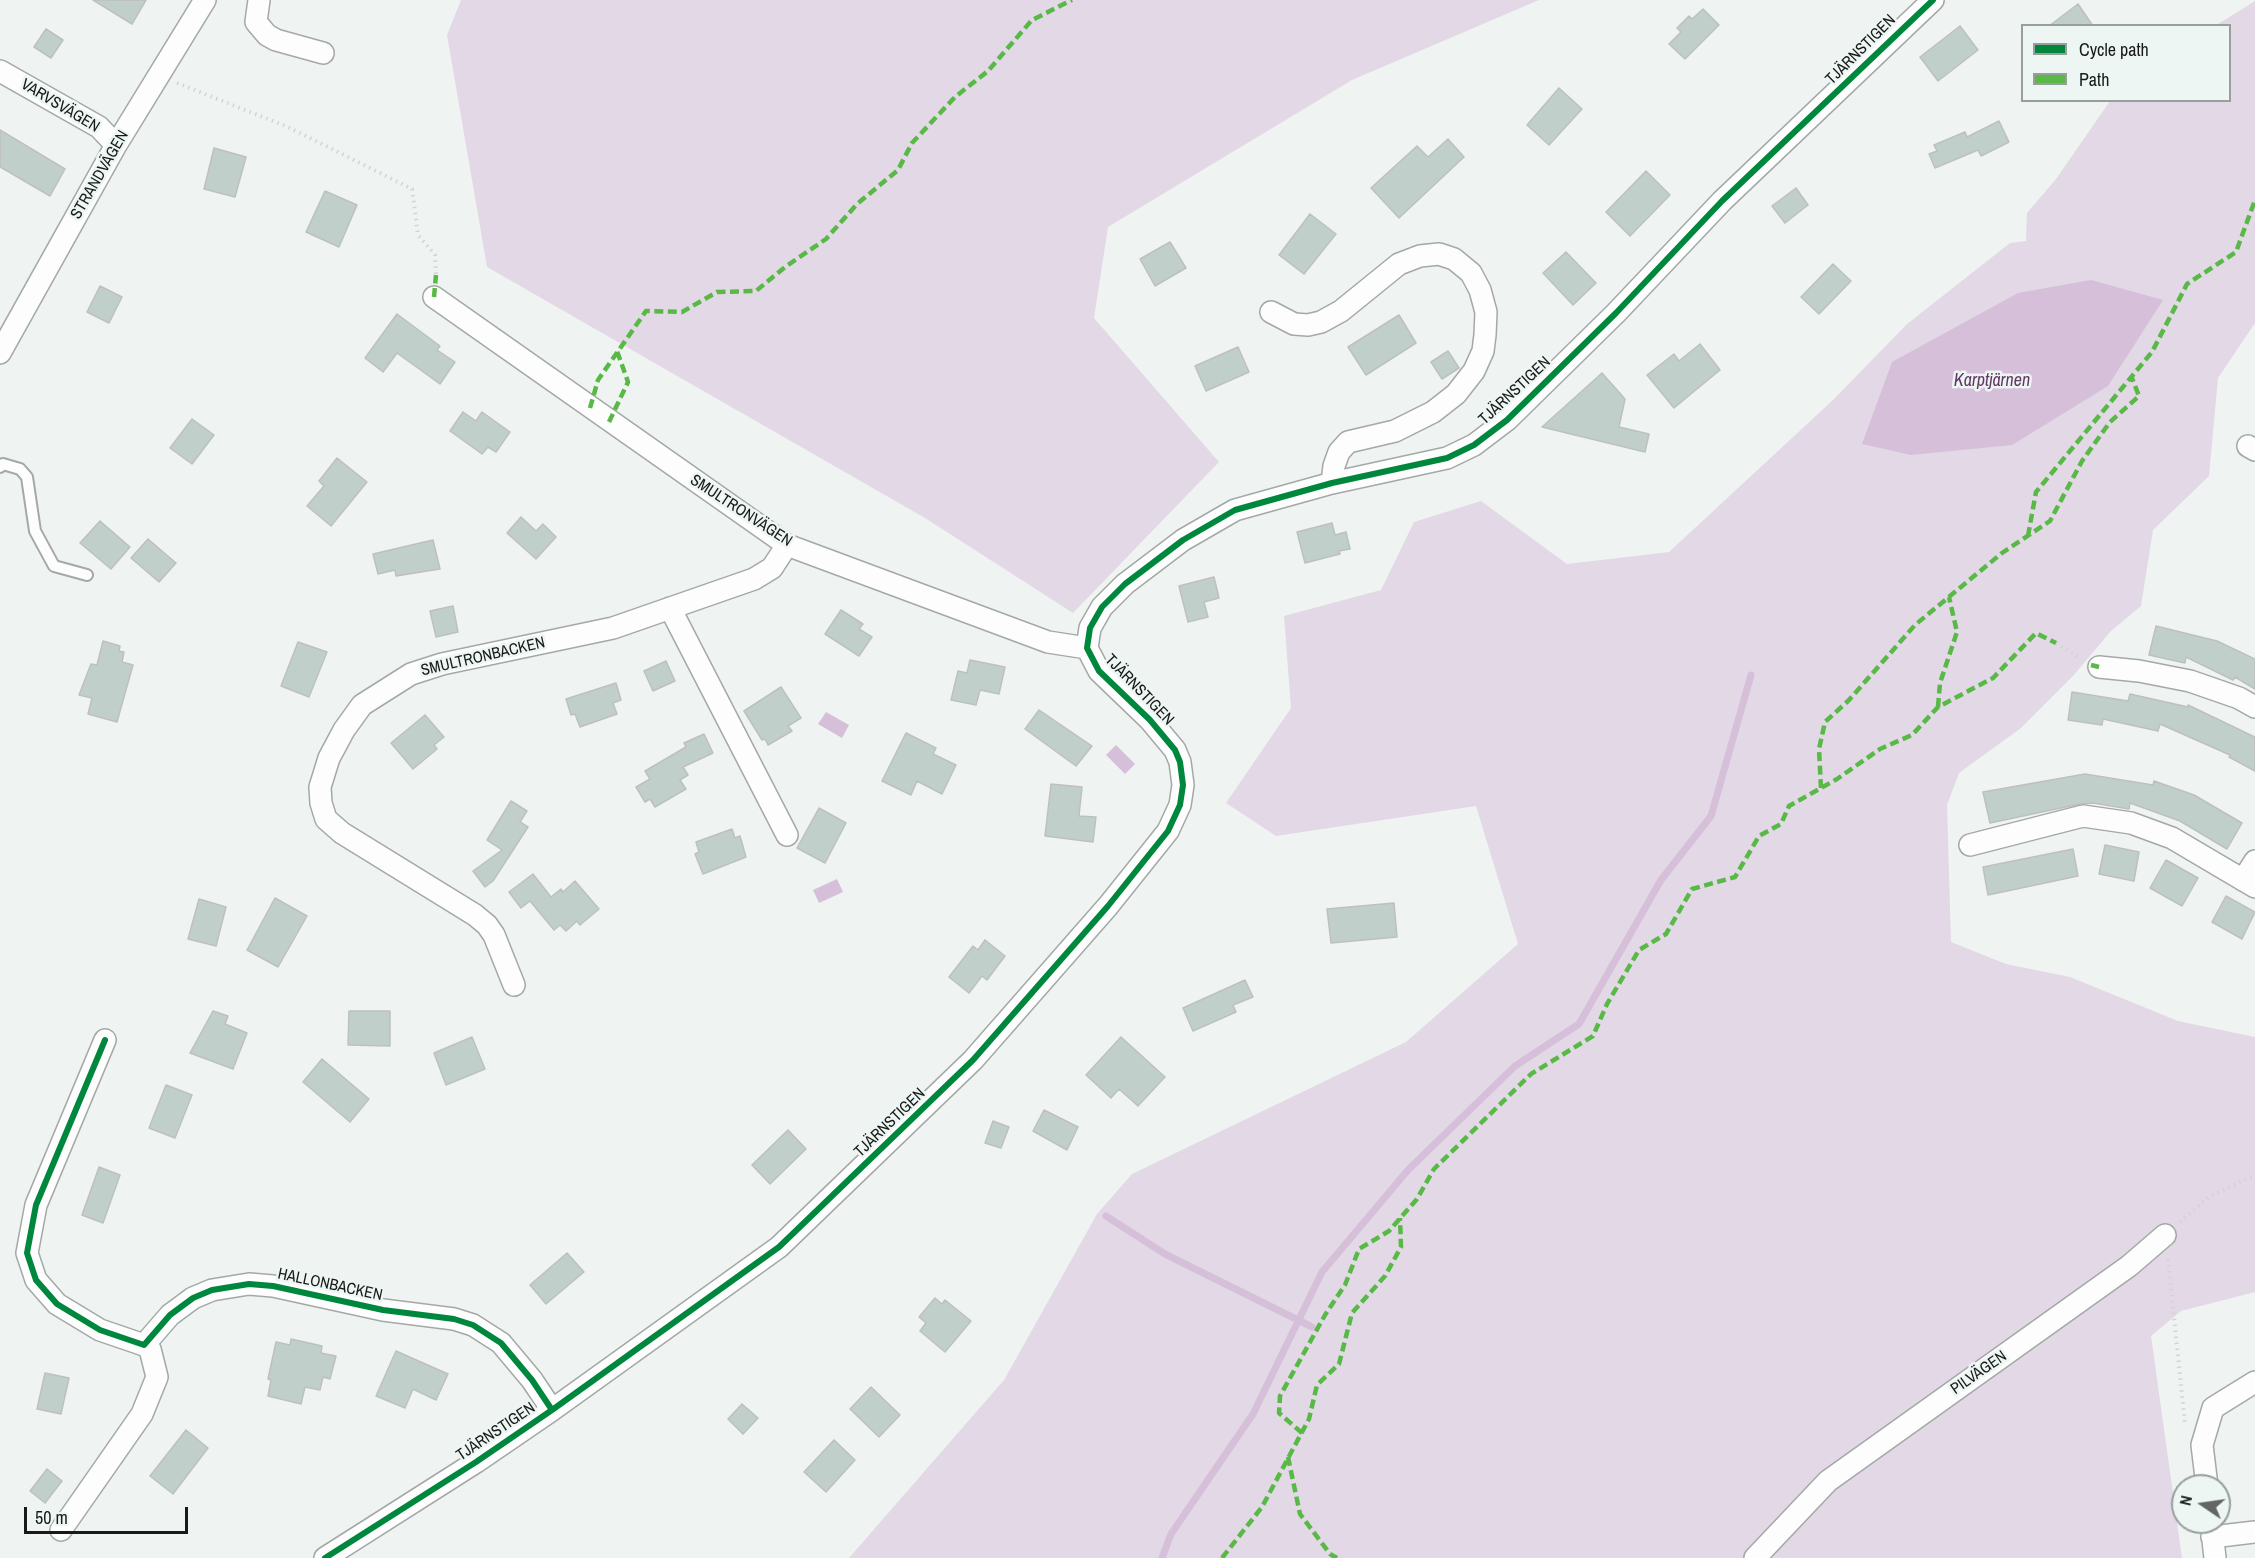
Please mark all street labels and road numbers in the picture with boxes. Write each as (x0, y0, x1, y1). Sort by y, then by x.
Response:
street label: TJÄRNSTIGEN (1822, 11, 1900, 89)
street label: VARVSVÄGEN (17, 75, 103, 137)
street label: STRANDVÄGEN (67, 127, 133, 223)
street label: TJÄRNSTIGEN (1475, 353, 1555, 429)
street label: SMULTRONVÄGEN (686, 471, 796, 551)
street label: SMULTRONBACKEN (419, 633, 547, 681)
street label: TJÄRNSTIGEN (1100, 651, 1178, 729)
street label: TJÄRNSTIGEN (851, 1084, 929, 1162)
street label: HALLONBACKEN (276, 1265, 384, 1305)
street label: PILVÄGEN (1947, 1347, 2011, 1399)
street label: TJÄRNSTIGEN (453, 1399, 539, 1465)

